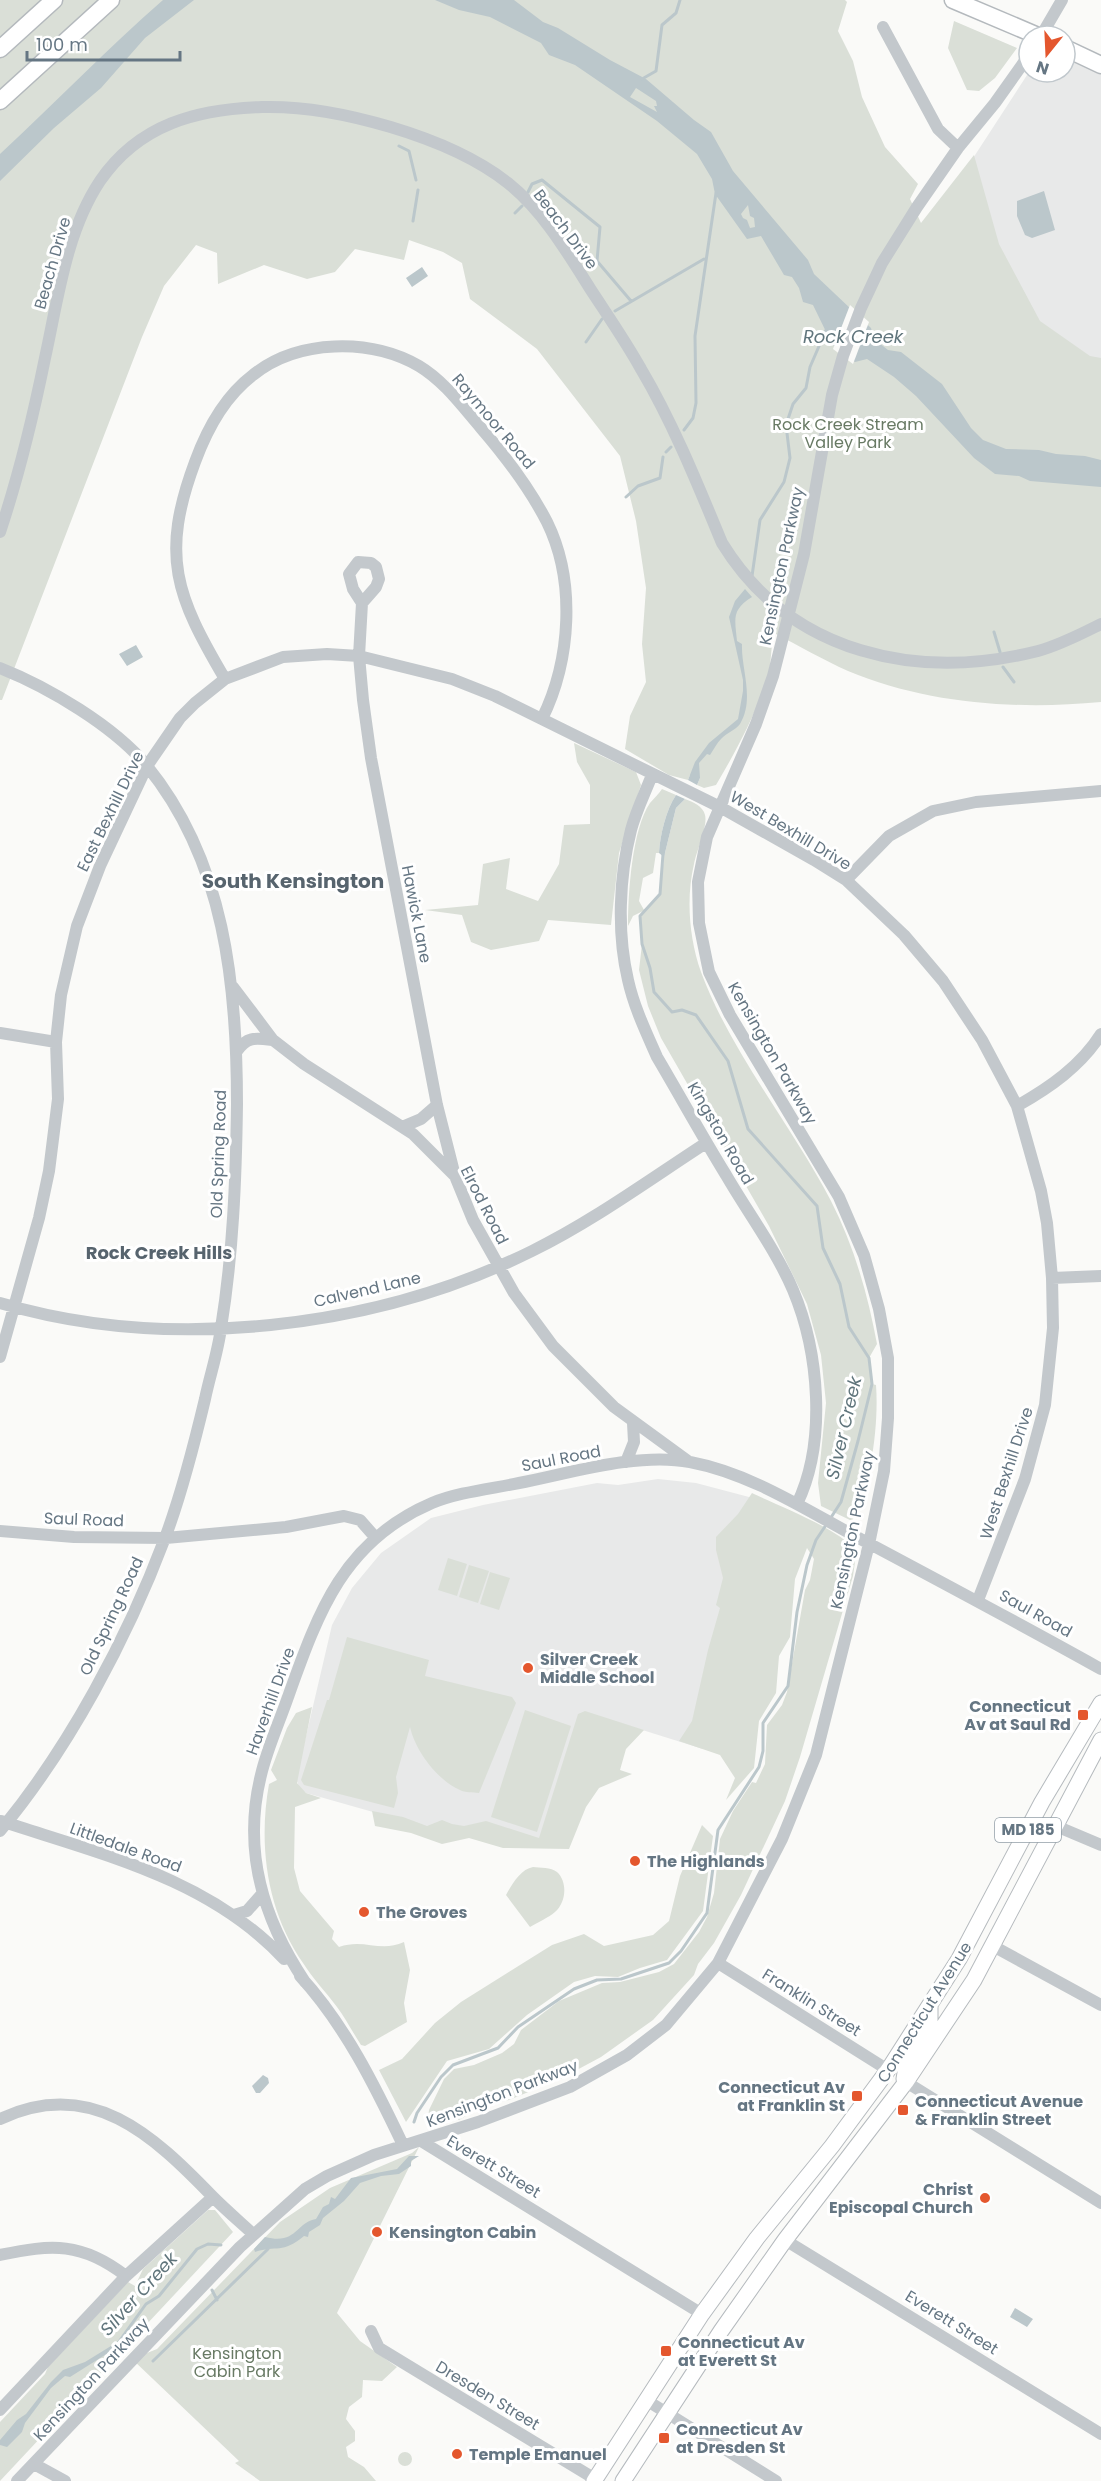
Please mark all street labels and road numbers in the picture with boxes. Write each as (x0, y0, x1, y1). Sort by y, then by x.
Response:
street label: Beach Drive (528, 184, 603, 274)
street label: Beach Drive (28, 214, 77, 312)
street label: Raymoor Road (447, 369, 540, 474)
street label: Kensington Parkway (754, 485, 809, 647)
street label: East Bexhill Drive (71, 747, 150, 875)
street label: West Bexhill Drive (726, 785, 856, 876)
street label: Hawick Lane (396, 863, 437, 965)
street label: Kensington Parkway (722, 978, 823, 1129)
street label: Kingston Road (682, 1078, 759, 1189)
street label: Old Spring Road (205, 1089, 232, 1219)
street label: Elrod Road (455, 1162, 514, 1248)
street label: Calvend Lane (311, 1266, 423, 1313)
street label: West Bexhill Drive (974, 1404, 1039, 1542)
street label: Saul Road (520, 1440, 603, 1477)
street label: Kensington Parkway (825, 1449, 880, 1611)
street label: Saul Road (43, 1507, 124, 1532)
street label: Old Spring Road (74, 1553, 149, 1679)
street label: Saul Road (995, 1584, 1076, 1643)
street label: Haverhill Drive (240, 1644, 301, 1758)
street label: Littledale Road (67, 1817, 185, 1878)
road number: MD 185 (995, 1818, 1061, 1842)
street label: Connecticut Avenue (872, 1937, 977, 2087)
street label: Franklin Street (758, 1963, 866, 2042)
street label: Kensington Parkway (423, 2054, 581, 2133)
street label: Everett Street (442, 2129, 545, 2204)
street label: Everett Street (901, 2285, 1003, 2360)
street label: Kensington Parkway (28, 2313, 155, 2446)
street label: Dresden Street (431, 2355, 544, 2436)

